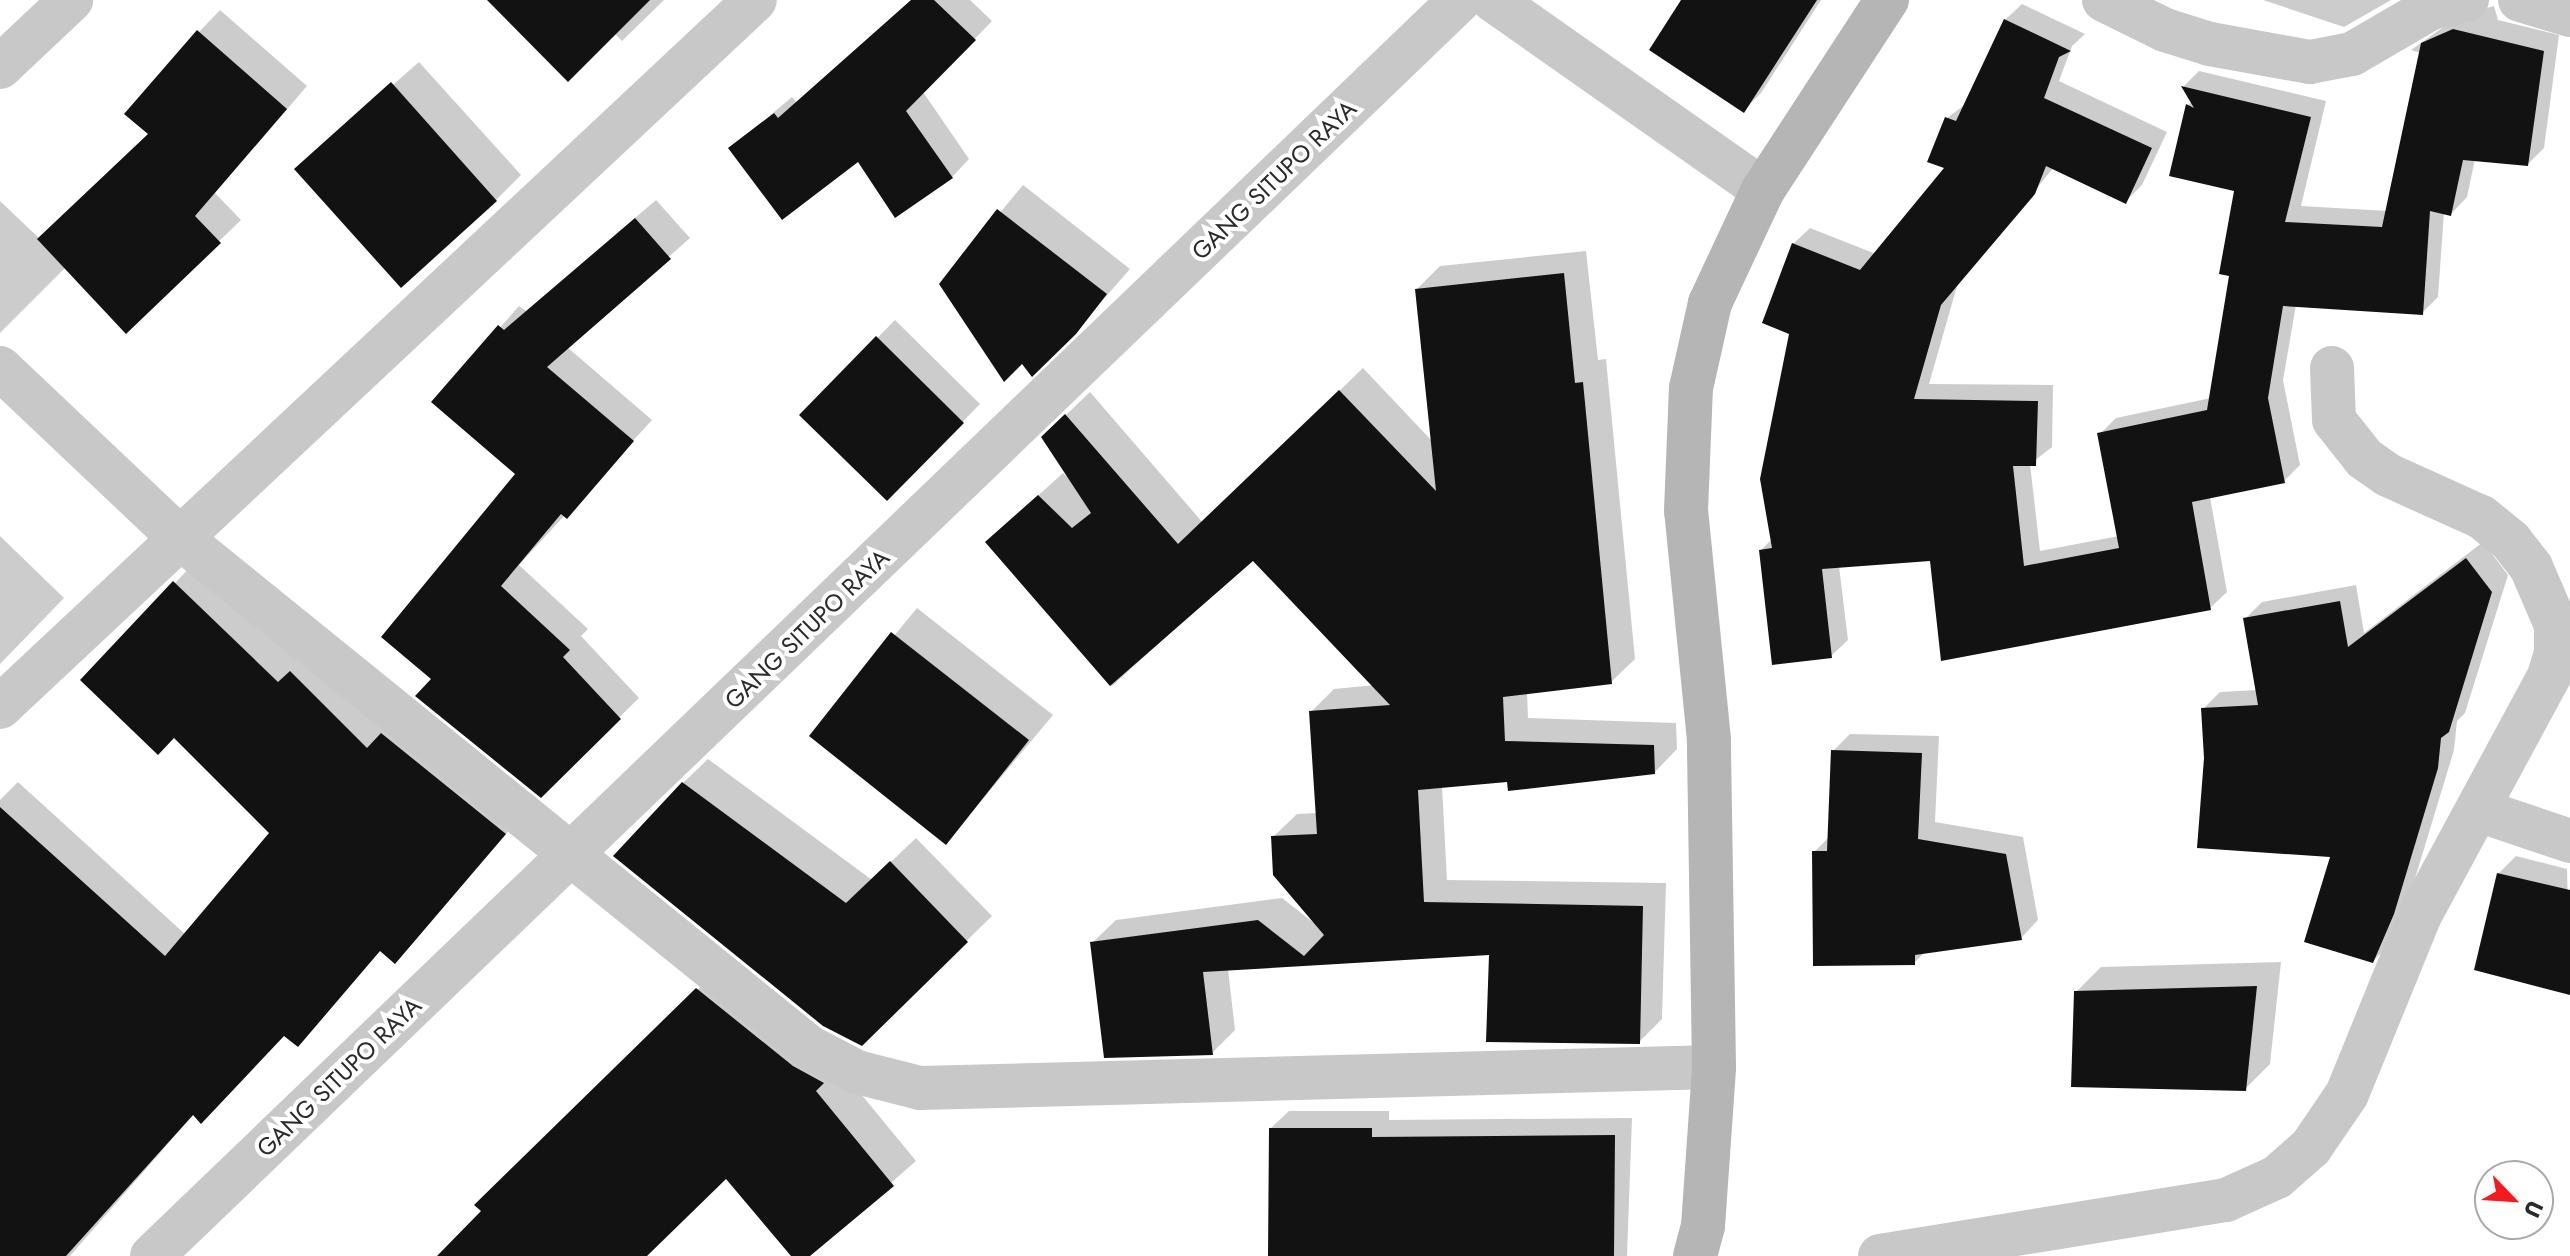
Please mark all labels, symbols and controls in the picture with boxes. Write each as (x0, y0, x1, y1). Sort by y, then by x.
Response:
street label: GANG SITUPO RAYA (1186, 94, 1362, 266)
street label: GANG SITUPO RAYA (719, 543, 895, 715)
street label: GANG SITUPO RAYA (251, 991, 427, 1163)
north arrow (2474, 1160, 2554, 1240)
text: U (2516, 1196, 2552, 1223)

